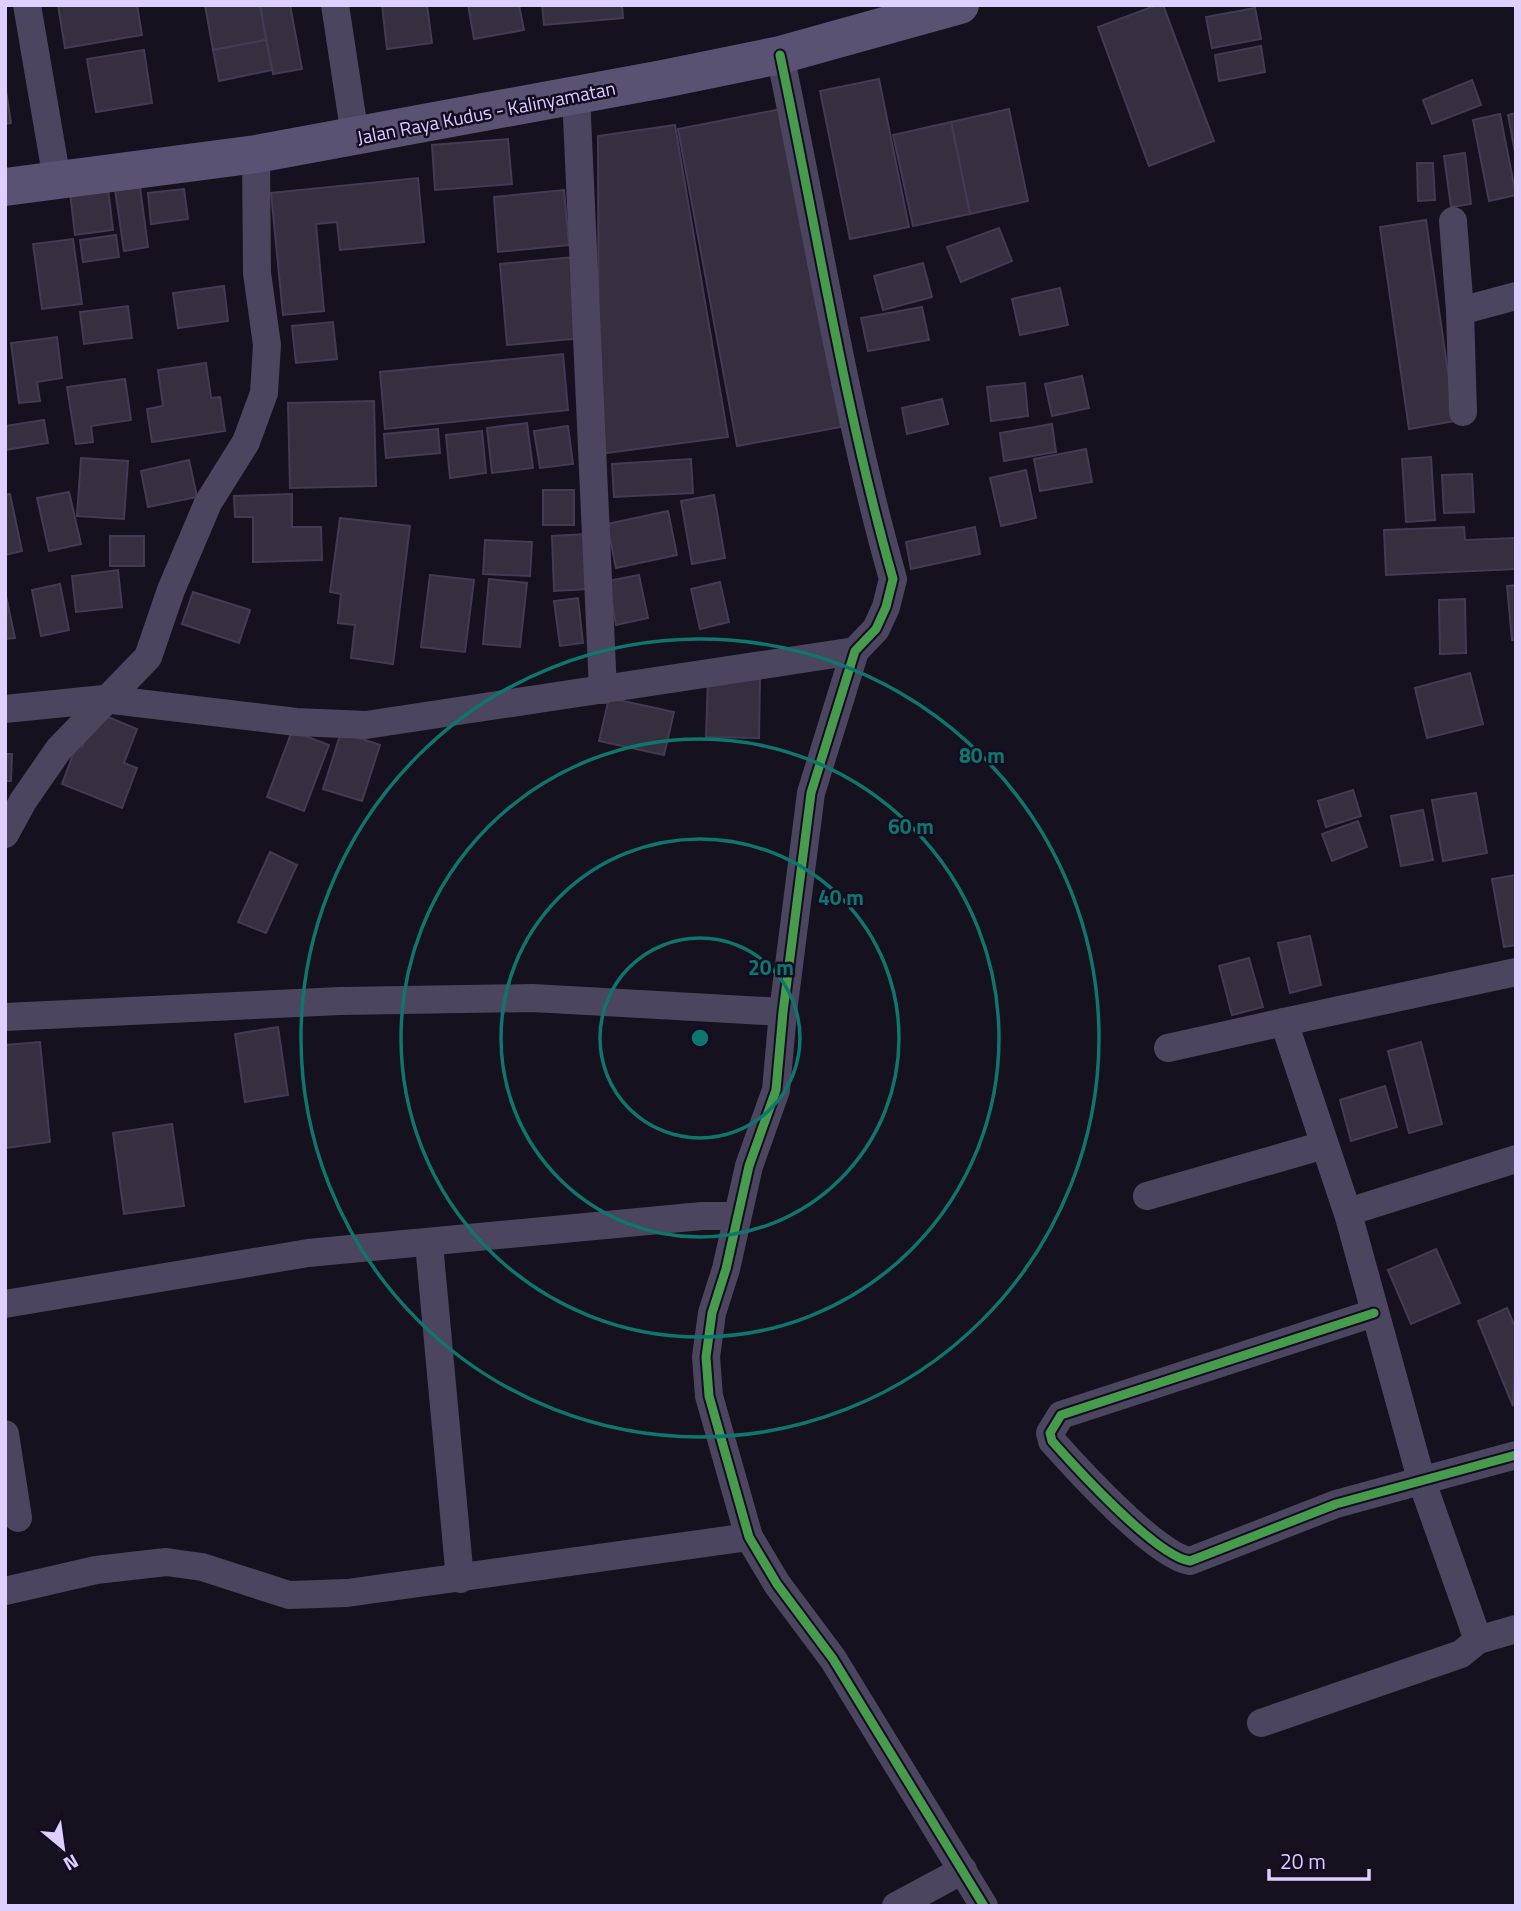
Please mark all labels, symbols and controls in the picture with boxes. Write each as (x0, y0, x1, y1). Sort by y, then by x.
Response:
street label: Jalan Raya Kudus - Kalinyamatan (354, 73, 618, 151)
text: 80 m (959, 739, 1005, 771)
text: 60 m (888, 810, 934, 842)
text: 40 m (818, 881, 864, 913)
text: 20 m (748, 951, 794, 983)
centre of rings (688, 1026, 712, 1050)
north arrow (28, 1813, 98, 1883)
scale bar (1269, 1838, 1369, 1882)
text: 20 m (1280, 1845, 1326, 1877)
text: N (59, 1847, 84, 1879)

